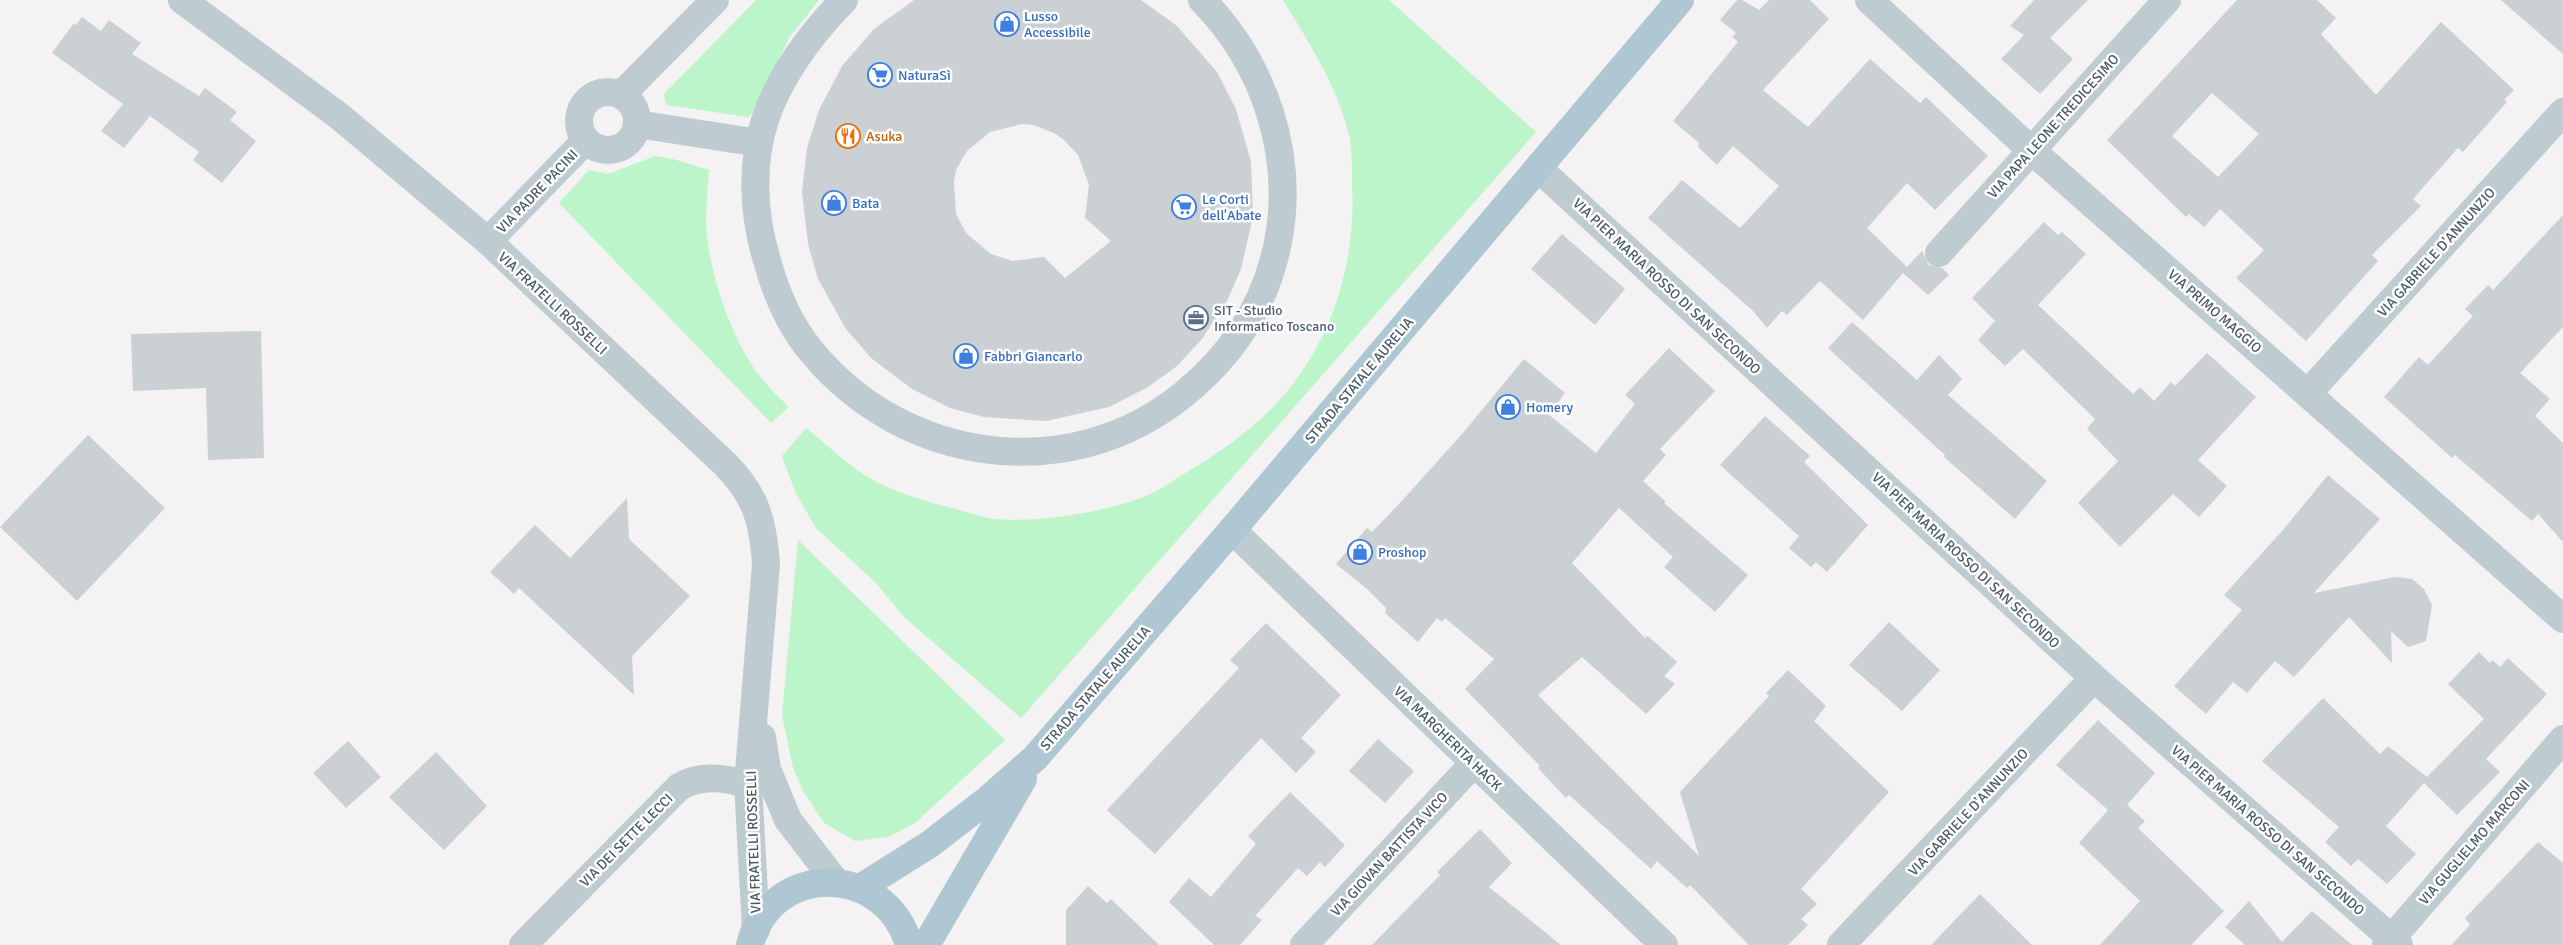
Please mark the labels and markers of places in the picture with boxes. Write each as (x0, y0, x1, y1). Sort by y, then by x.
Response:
place label: Lusso Accessibile (1024, 8, 1091, 41)
shop icon: Lusso Accessibile (994, 11, 1020, 37)
supermarket icon: NaturaSì (867, 62, 893, 88)
place label: NaturaSì (898, 67, 951, 84)
restaurant icon: Asuka (835, 123, 861, 149)
place label: Asuka (866, 128, 902, 145)
shop icon: Bata (821, 190, 847, 216)
place label: Le Corti dell'Abate (1202, 191, 1262, 224)
supermarket icon: Le Corti dell'Abate (1171, 194, 1197, 220)
place label: Bata (852, 195, 879, 212)
place label: SIT - Studio Informatico Toscano (1214, 302, 1334, 335)
office icon: SIT - Studio Informatico Toscano (1183, 305, 1209, 331)
shop icon: Fabbri Giancarlo (953, 343, 979, 369)
place label: Fabbri Giancarlo (984, 348, 1083, 365)
shop icon: Homery (1495, 394, 1521, 420)
place label: Homery (1526, 399, 1573, 416)
shop icon: Proshop (1347, 539, 1373, 565)
place label: Proshop (1378, 544, 1426, 561)

